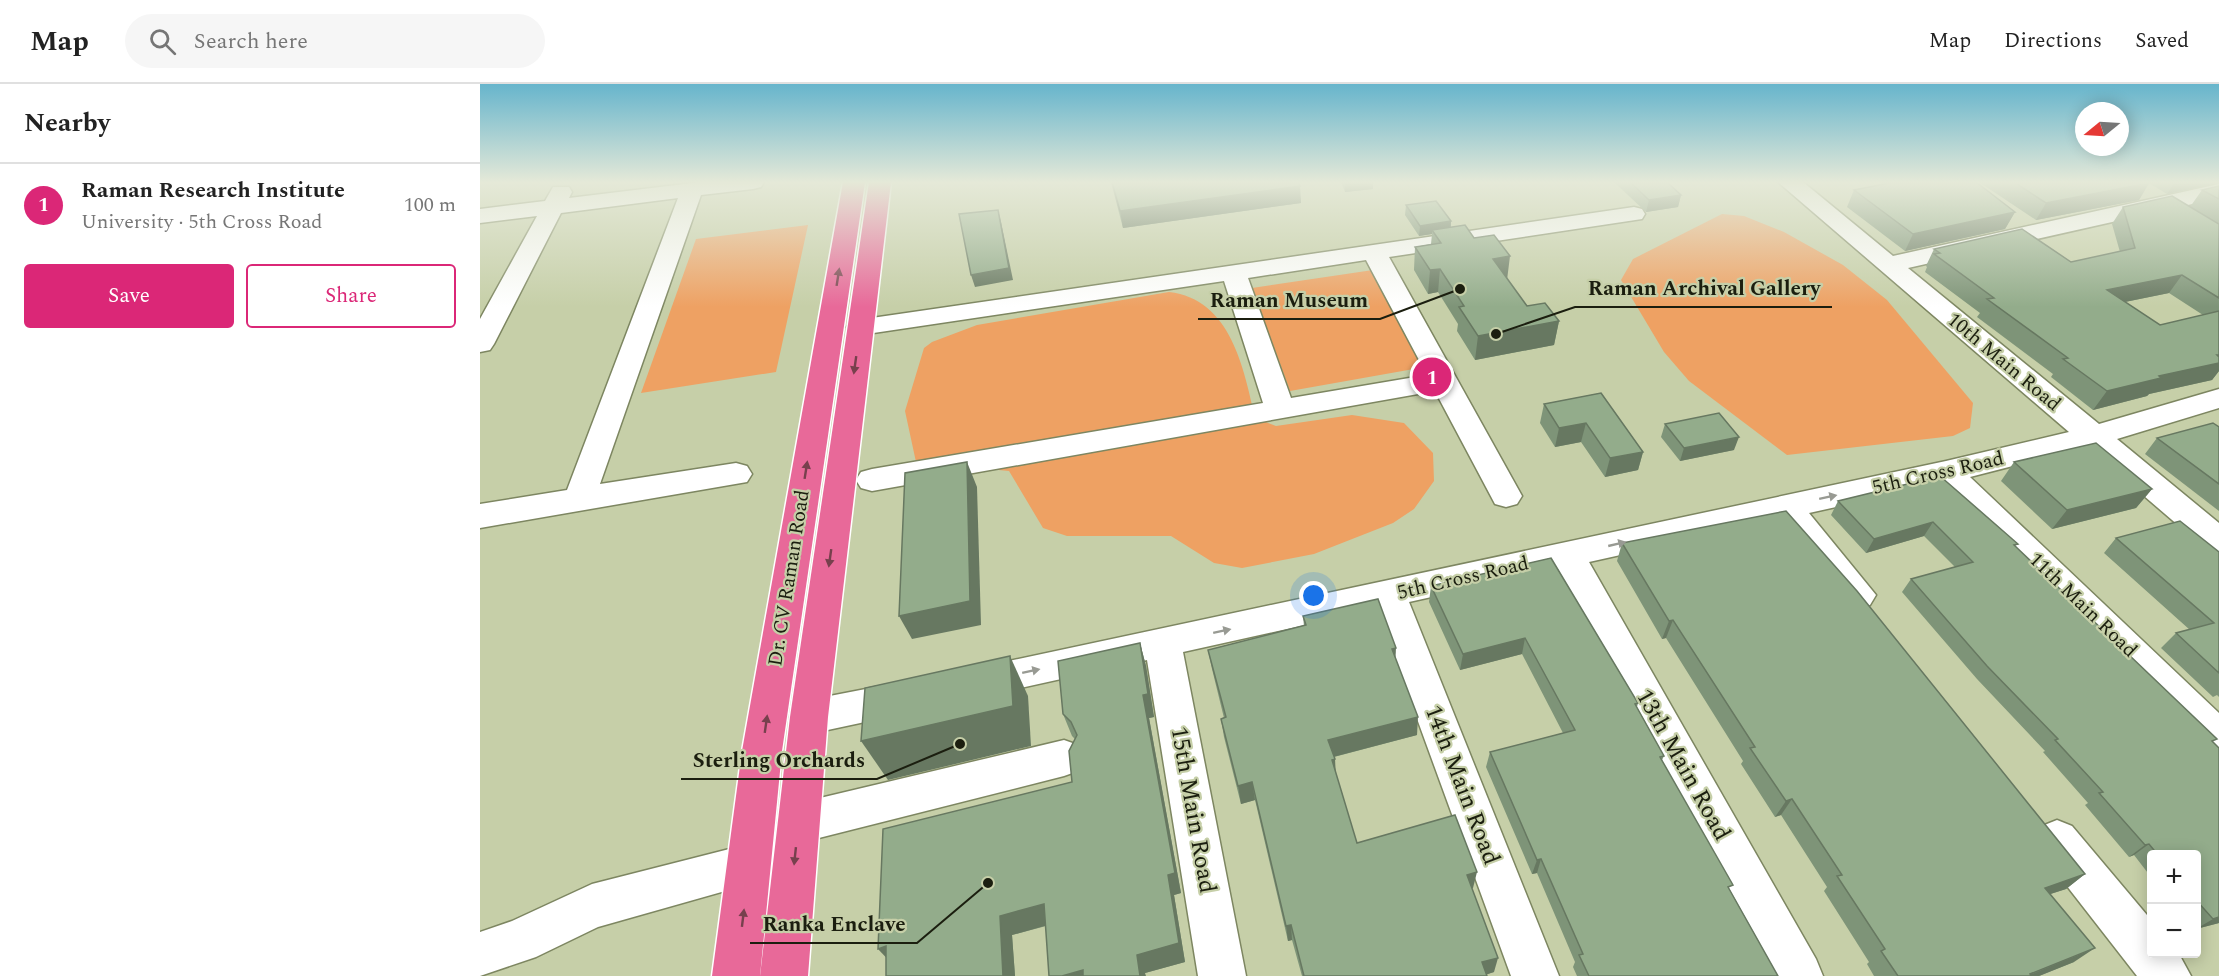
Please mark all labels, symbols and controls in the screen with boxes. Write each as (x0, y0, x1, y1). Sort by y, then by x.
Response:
search box (125, 14, 545, 68)
text: Map (30, 20, 89, 63)
icon: search (146, 25, 179, 58)
text: Search here (194, 25, 308, 58)
text: Map (1929, 25, 1971, 57)
text: Directions (2004, 25, 2102, 57)
text: Saved (2135, 25, 2189, 57)
north arrow (2075, 102, 2129, 156)
text: Nearby (24, 103, 110, 143)
text: Raman Research Institute (81, 174, 345, 207)
text: 1 (38, 190, 49, 220)
text: 100 m (404, 190, 456, 220)
text: University · 5th Cross Road (81, 207, 323, 237)
button: Save (24, 264, 234, 328)
button: Share (246, 264, 456, 328)
one-way arrow (834, 268, 843, 287)
callout: Raman Archival Gallery (1575, 268, 1832, 307)
text: Raman Archival Gallery (1588, 273, 1821, 305)
callout: Raman Museum (1198, 280, 1380, 319)
text: Raman Museum (1210, 285, 1368, 317)
street label: 10th Main Road (1940, 305, 2068, 419)
pin: 1 (1412, 354, 1452, 400)
one-way arrow (851, 356, 860, 375)
street label: 5th Cross Road (1869, 443, 2007, 503)
one-way arrow (802, 460, 811, 479)
street label: Dr. CV Raman Road (760, 488, 818, 668)
one-way arrow (1819, 492, 1838, 501)
one-way arrow (1608, 538, 1626, 548)
street label: 11th Main Road (2022, 545, 2144, 665)
street label: 5th Cross Road (1394, 548, 1532, 608)
one-way arrow (825, 549, 834, 568)
your location (1299, 581, 1328, 610)
one-way arrow (1212, 626, 1231, 635)
one-way arrow (1021, 666, 1040, 675)
street label: 13th Main Road (1626, 682, 1740, 848)
street label: 14th Main Road (1415, 700, 1509, 870)
one-way arrow (761, 715, 770, 734)
street label: 15th Main Road (1161, 724, 1225, 896)
callout: Sterling Orchards (681, 740, 877, 779)
text: Sterling Orchards (693, 745, 865, 777)
one-way arrow (791, 847, 800, 866)
map controls (2147, 850, 2201, 958)
button: + (2147, 850, 2201, 904)
callout: Ranka Enclave (750, 904, 917, 943)
button: − (2147, 904, 2201, 958)
one-way arrow (738, 908, 748, 927)
text: Ranka Enclave (762, 909, 906, 941)

